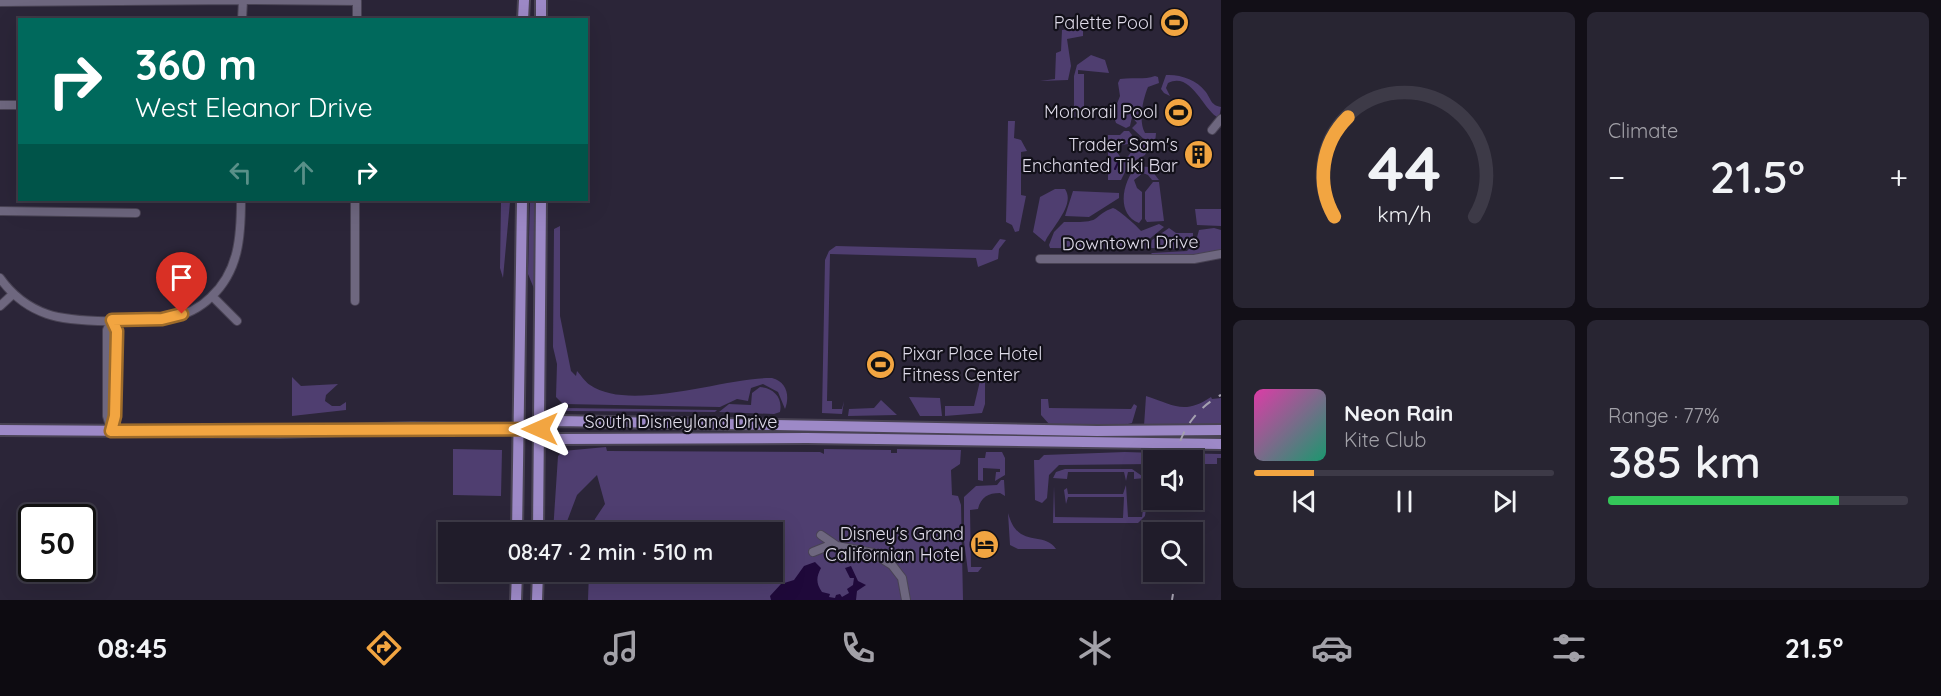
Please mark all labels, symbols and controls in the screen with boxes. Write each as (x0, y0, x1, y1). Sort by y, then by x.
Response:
sports icon: Palette Pool (1158, 7, 1190, 39)
place label: Palette Pool (1054, 11, 1153, 34)
text: 360 m (135, 38, 257, 91)
icon: right (36, 42, 114, 120)
text: West Eleanor Drive (135, 90, 373, 124)
sports icon: Monorail Pool (1163, 96, 1195, 128)
place label: Monorail Pool (1044, 100, 1158, 123)
text: Climate (1608, 118, 1678, 143)
text: 44 (1367, 129, 1441, 207)
place label: Trader Sam's Enchanted Tiki Bar (1022, 133, 1178, 177)
building icon: Trader Sam's Enchanted Tiki Bar (1183, 139, 1215, 171)
text: 21.5° (1710, 148, 1805, 204)
icon: left (224, 156, 257, 189)
icon: ahead (287, 156, 320, 189)
icon: right (350, 156, 383, 189)
text: − (1608, 156, 1625, 197)
text: + (1889, 156, 1908, 197)
text: km/h (1377, 201, 1431, 227)
street label: Downtown Drive (1061, 230, 1199, 255)
pin (156, 252, 207, 314)
icon: arrive (165, 261, 198, 294)
place label: Pixar Place Hotel Fitness Center (902, 342, 1042, 386)
sports icon: Pixar Place Hotel Fitness Center (865, 348, 897, 380)
position arrow (508, 397, 572, 461)
text: Neon Rain (1344, 399, 1453, 427)
text: Range · 77% (1608, 403, 1719, 428)
street label: South Disneyland Drive (584, 410, 778, 433)
text: Kite Club (1344, 427, 1426, 452)
text: 385 km (1608, 433, 1761, 489)
map controls (1143, 450, 1203, 582)
button: sound (1143, 450, 1203, 510)
icon: previous (1288, 485, 1321, 518)
icon: pause (1388, 485, 1421, 518)
icon: next (1488, 485, 1521, 518)
speed limit sign: 50 (18, 504, 96, 582)
place label: Disney's Grand Californian Hotel (825, 522, 964, 566)
button: search (1143, 522, 1203, 582)
hotel icon: Disney's Grand Californian Hotel (969, 528, 1001, 560)
text: 08:47 · 2 min · 510 m (508, 538, 713, 566)
icon: directions (363, 627, 405, 669)
icon: music (600, 627, 642, 669)
icon: phone (837, 627, 879, 669)
icon: climate (1074, 627, 1116, 669)
icon: car (1311, 627, 1353, 669)
icon: filters (1548, 627, 1590, 669)
text: 08:45 (98, 631, 168, 665)
text: 21.5° (1785, 631, 1843, 665)

